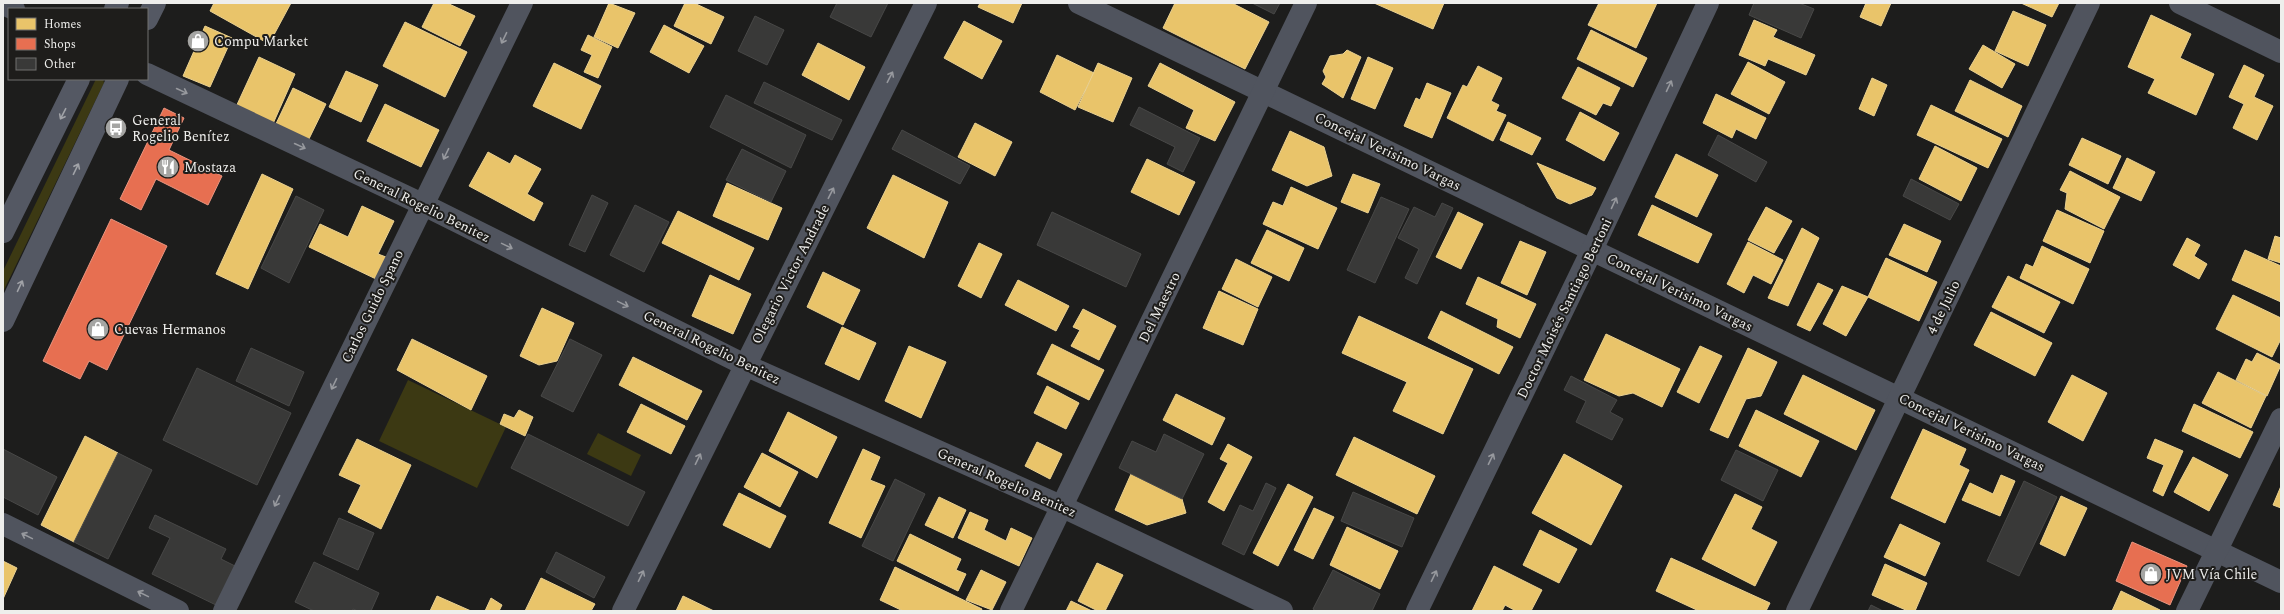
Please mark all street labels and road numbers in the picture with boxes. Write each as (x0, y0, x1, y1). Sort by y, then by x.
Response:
street label: Concejal Verisimo Vargas (1311, 107, 1465, 196)
street label: General Rogelio Benitez (350, 163, 494, 248)
street label: Olegario Victor Andrade (746, 201, 835, 348)
street label: Doctor Moisés Santiago Bertoni (1511, 214, 1617, 402)
street label: Carlos Guido Spano (336, 246, 409, 366)
street label: Concejal Verisimo Vargas (1603, 248, 1757, 337)
street label: Del Maestro (1133, 268, 1186, 346)
street label: 4 de Julio (1921, 277, 1966, 338)
street label: General Rogelio Benitez (640, 305, 784, 390)
street label: Concejal Verisimo Vargas (1895, 388, 2049, 477)
street label: General Rogelio Benitez (934, 442, 1080, 523)

